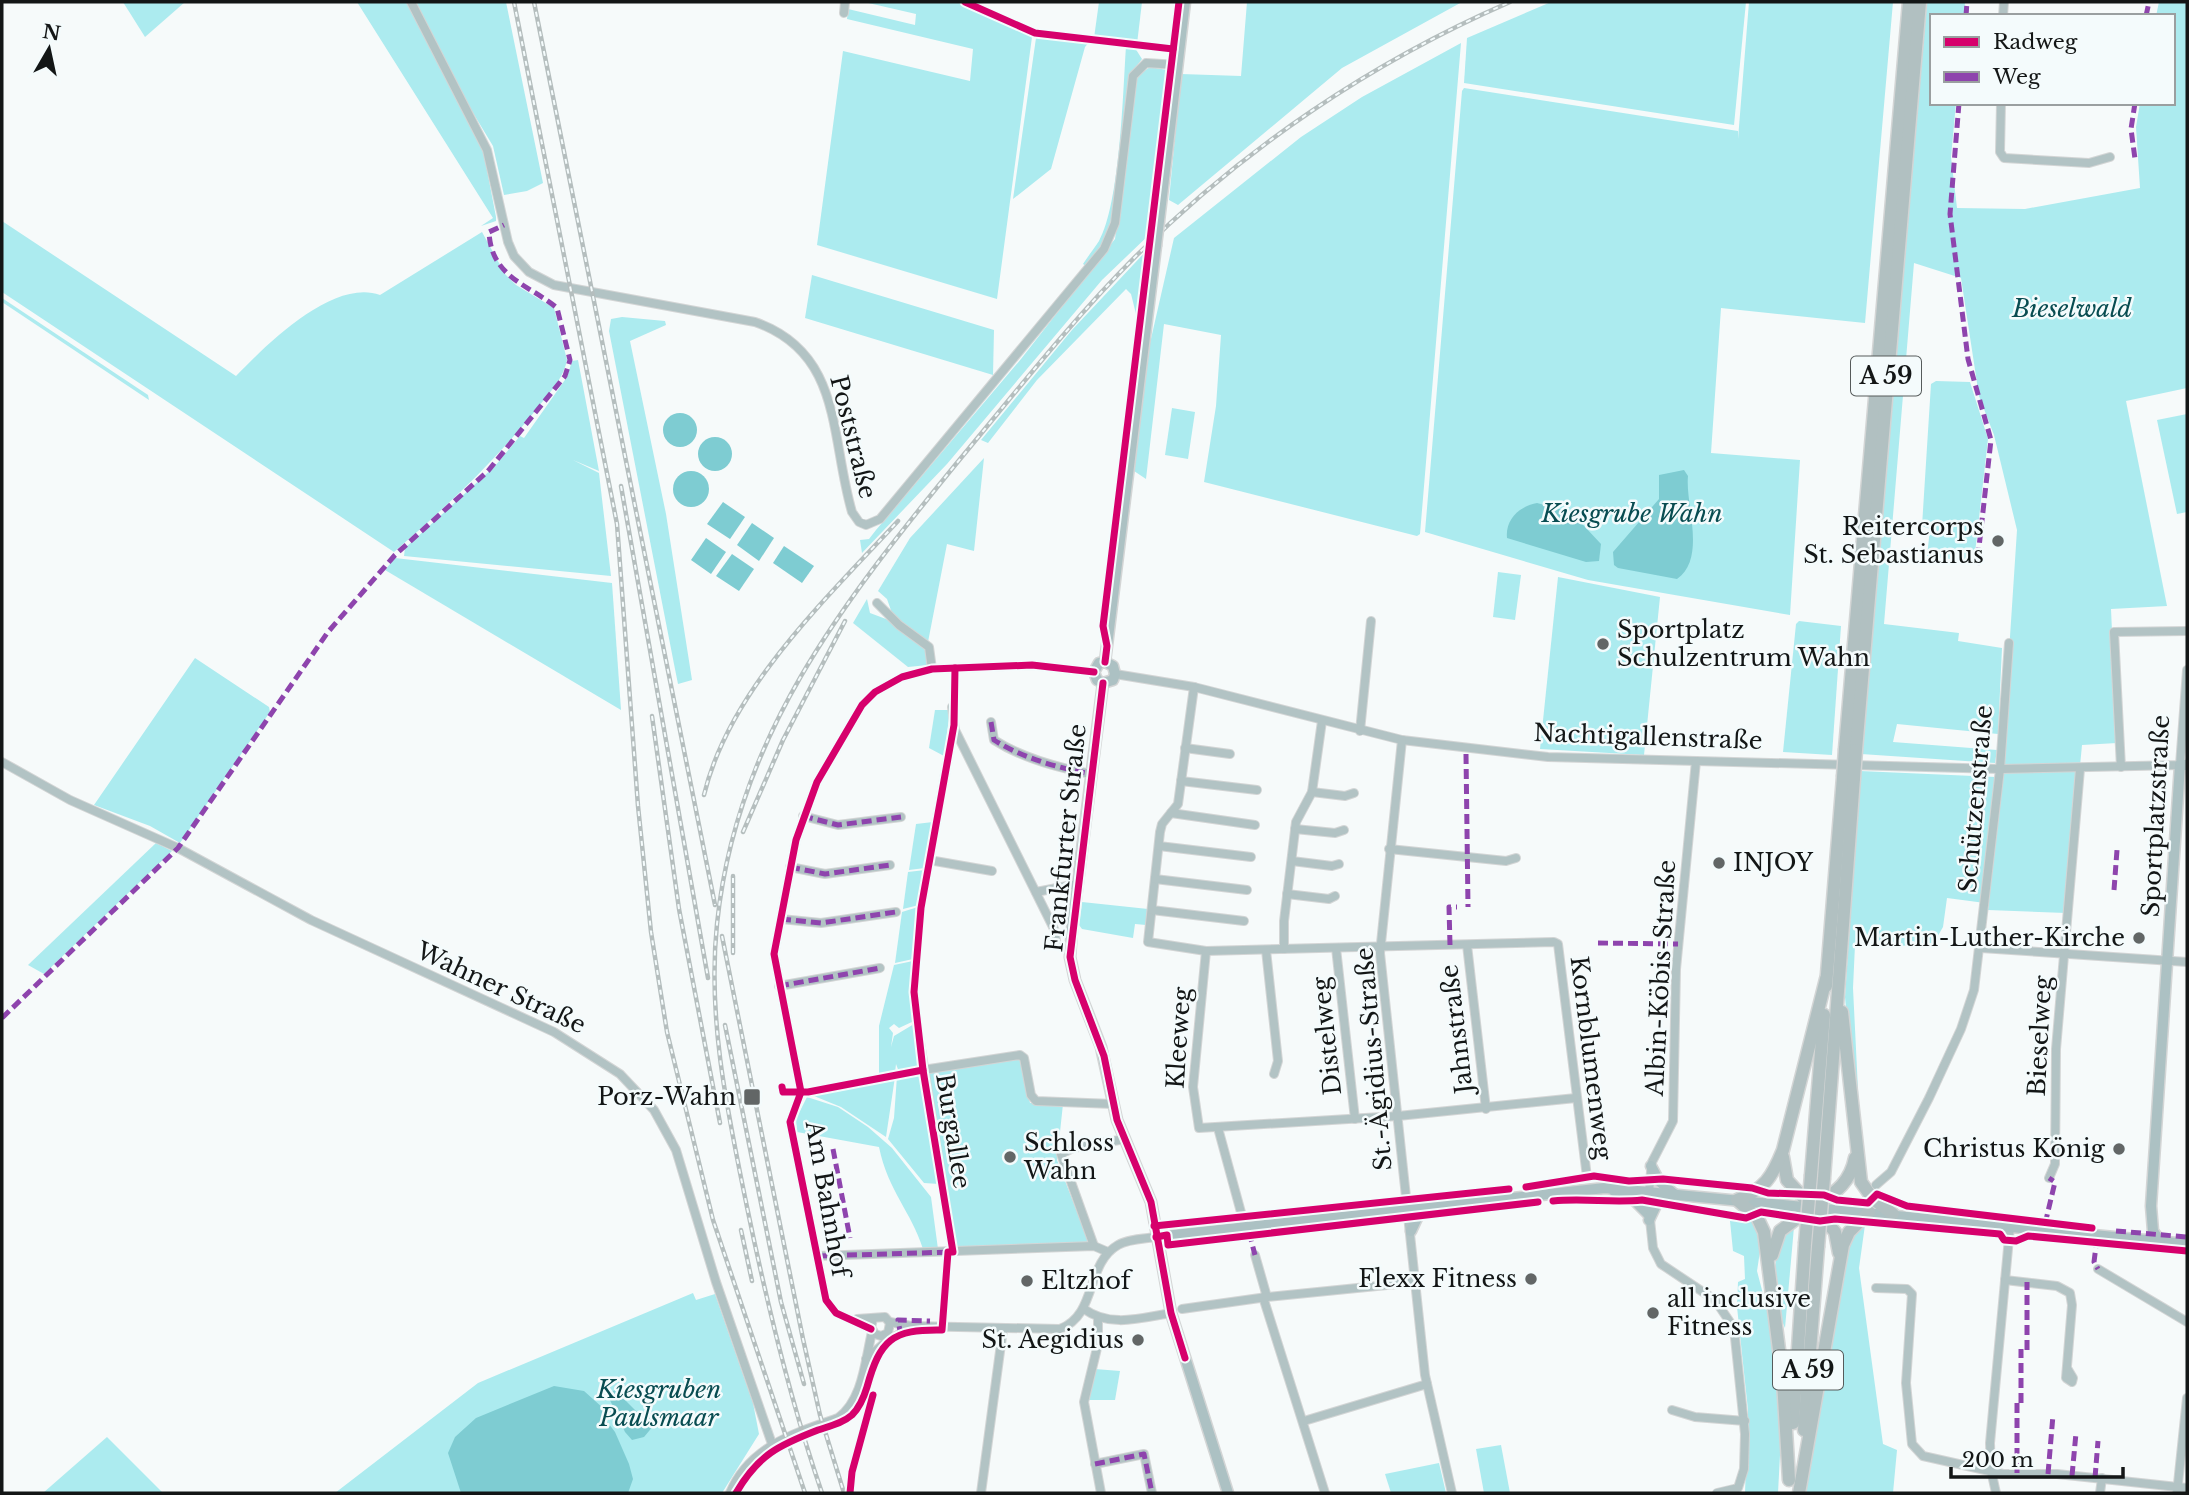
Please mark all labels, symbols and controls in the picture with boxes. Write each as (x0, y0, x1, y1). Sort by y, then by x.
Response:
north arrow (14, 14, 84, 84)
legend (1930, 14, 2175, 105)
text: N (41, 20, 62, 45)
text: Radweg (1993, 29, 2078, 55)
text: Weg (1992, 64, 2041, 90)
park label: Bieselwald (2011, 294, 2132, 323)
road number: A 59 (1851, 356, 1921, 396)
street label: Poststraße (824, 372, 883, 502)
park label: Kiesgrube Wahn (1541, 499, 1722, 528)
place label: Reitercorps St. Sebastianus (1803, 512, 1984, 569)
marker: Reitercorps St. Sebastianus (1990, 533, 2006, 549)
place label: Sportplatz Schulzentrum Wahn (1617, 615, 1870, 672)
marker: Sportplatz Schulzentrum Wahn (1595, 636, 1611, 652)
street label: Schützenstraße (1953, 704, 1998, 894)
street label: Sportplatzstraße (2136, 714, 2175, 918)
street label: Nachtigallenstraße (1533, 718, 1763, 755)
street label: Frankfurter Straße (1039, 722, 1092, 953)
place label: INJOY (1733, 848, 1814, 877)
marker: INJOY (1711, 855, 1727, 871)
street label: Albin-Köbis-Straße (1640, 859, 1681, 1098)
place label: Martin-Luther-Kirche (1854, 923, 2125, 952)
marker: Martin-Luther-Kirche (2131, 930, 2147, 946)
street label: Wahner Straße (411, 935, 590, 1039)
street label: St.-Ägidius-Straße (1349, 946, 1398, 1172)
street label: Kornblumenweg (1565, 954, 1618, 1162)
street label: Jahnstraße (1434, 963, 1479, 1098)
street label: Bieselweg (2022, 974, 2057, 1097)
street label: Distelweg (1306, 975, 1347, 1097)
street label: Kleeweg (1160, 986, 1197, 1090)
street label: Burgallee (930, 1071, 977, 1191)
place label: Porz-Wahn (597, 1082, 736, 1111)
marker: Porz-Wahn (742, 1087, 762, 1107)
street label: Am Bahnhof (799, 1118, 856, 1282)
place label: Schloss Wahn (1023, 1128, 1114, 1185)
place label: Christus König (1923, 1134, 2106, 1163)
marker: Christus König (2111, 1141, 2127, 1157)
marker: Schloss Wahn (1002, 1149, 1018, 1165)
place label: Flexx Fitness (1358, 1264, 1517, 1293)
place label: Eltzhof (1041, 1266, 1134, 1295)
marker: Flexx Fitness (1523, 1271, 1539, 1287)
marker: Eltzhof (1019, 1273, 1035, 1289)
place label: all inclusive Fitness (1667, 1284, 1811, 1341)
marker: all inclusive Fitness (1645, 1305, 1661, 1321)
place label: St. Aegidius (981, 1325, 1124, 1354)
marker: St. Aegidius (1130, 1332, 1146, 1348)
road number: A 59 (1773, 1350, 1843, 1390)
park label: Kiesgruben Paulsmaar (596, 1375, 721, 1432)
scale bar (1951, 1436, 2122, 1480)
text: 200 m (1962, 1447, 2034, 1473)

